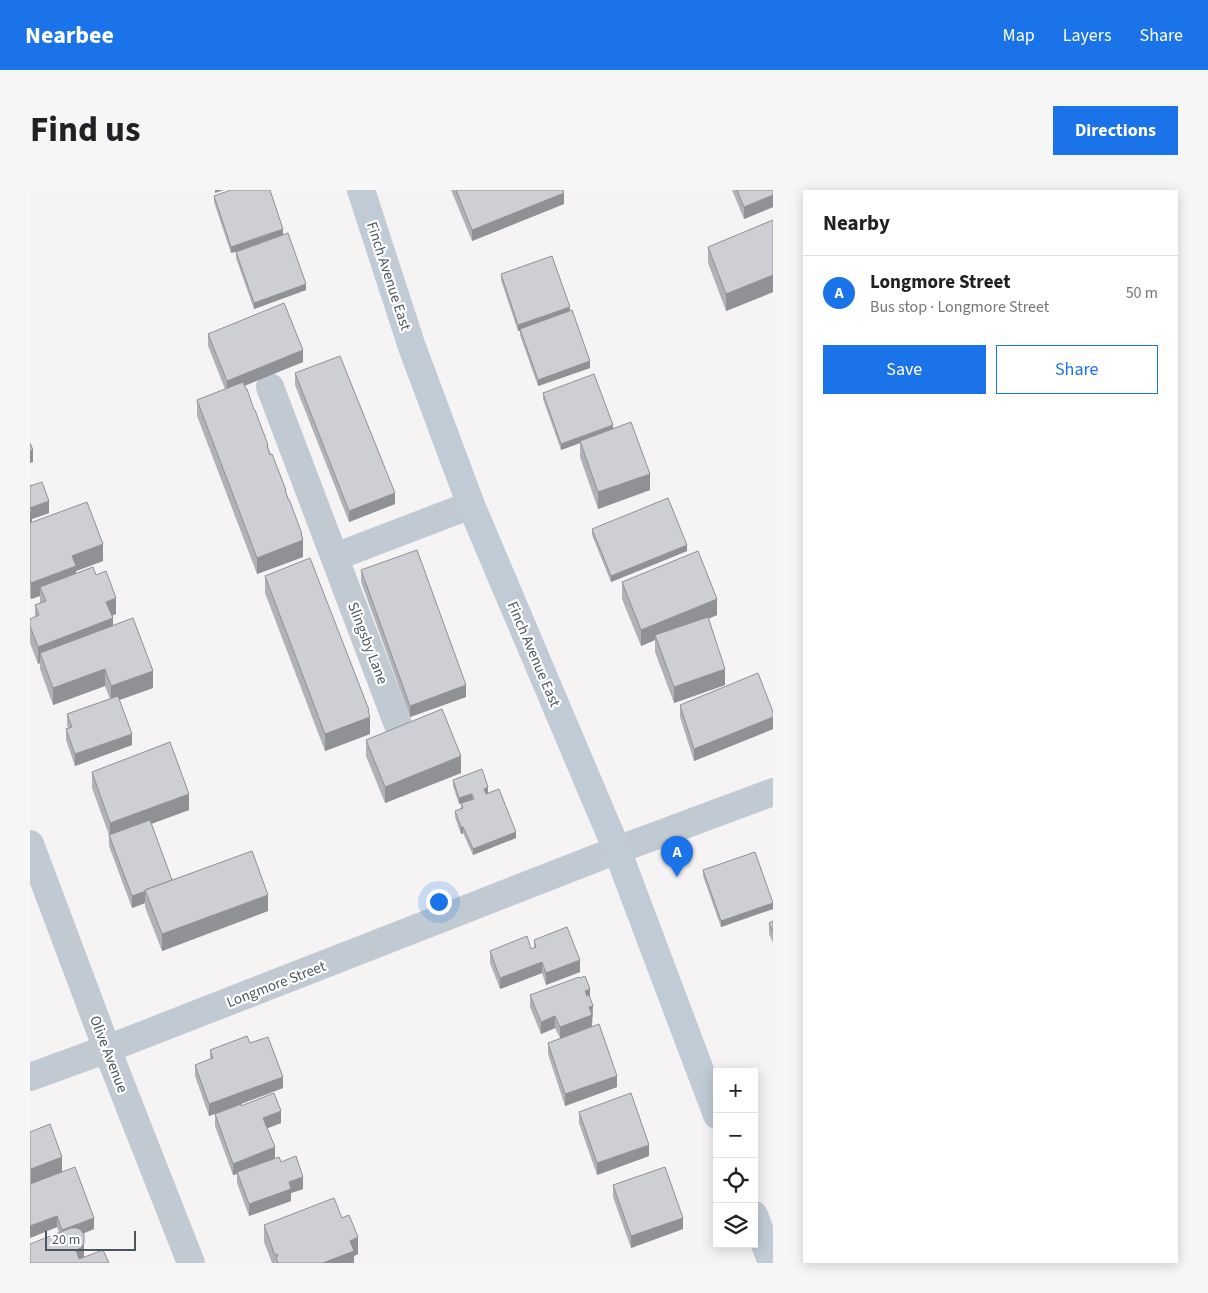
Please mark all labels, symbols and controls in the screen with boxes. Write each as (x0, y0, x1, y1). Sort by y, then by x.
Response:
text: Nearbee (25, 18, 114, 53)
text: Map (1003, 23, 1035, 48)
text: Layers (1063, 23, 1112, 48)
text: Share (1140, 23, 1183, 48)
text: Find us (30, 105, 140, 155)
button: Directions (1053, 106, 1178, 155)
text: Nearby (823, 208, 890, 238)
street label: Finch Avenue East (361, 219, 416, 333)
text: Longmore Street (870, 269, 1010, 296)
text: A (834, 282, 844, 304)
text: 50 m (1126, 282, 1158, 304)
text: Bus stop · Longmore Street (870, 296, 1049, 318)
button: Save (823, 345, 986, 394)
button: Share (996, 345, 1158, 394)
street label: Finch Avenue East (502, 598, 565, 710)
street label: Slingsby Lane (342, 599, 393, 687)
pin: A (661, 836, 693, 877)
your location (426, 889, 452, 915)
street label: Longmore Street (224, 956, 329, 1013)
street label: Olive Avenue (84, 1013, 133, 1096)
map controls (713, 1068, 758, 1248)
button: + (713, 1068, 758, 1113)
button: − (713, 1113, 758, 1158)
button: locate (713, 1158, 758, 1203)
button: layers (713, 1203, 758, 1248)
scale bar (45, 1228, 136, 1251)
text: 20 m (52, 1230, 80, 1250)

